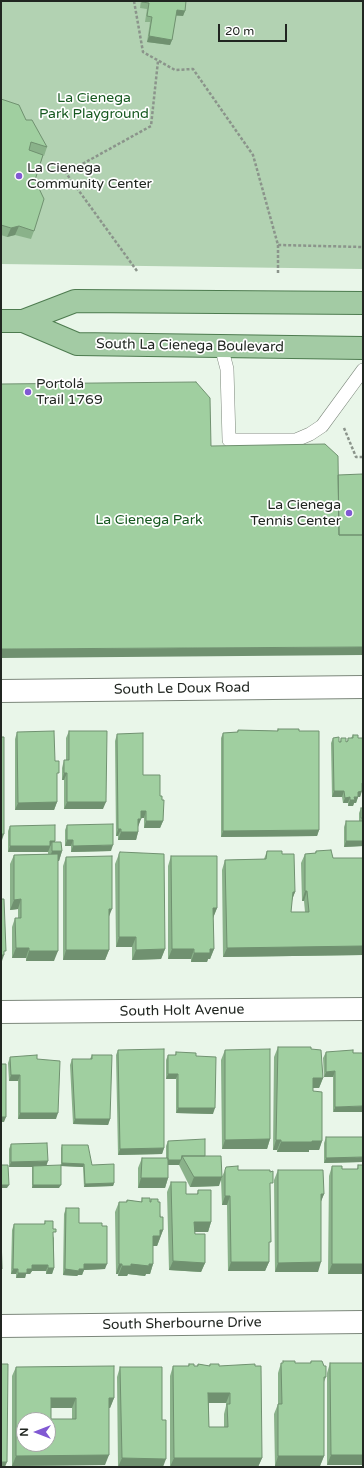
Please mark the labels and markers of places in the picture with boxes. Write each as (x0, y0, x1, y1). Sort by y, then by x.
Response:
place label: La Cienega Community Center (27, 160, 152, 192)
marker: La Cienega Community Center (14, 171, 24, 181)
place label: Portolá Trail 1769 (36, 376, 103, 408)
marker: Portolá Trail 1769 (23, 387, 33, 397)
place label: La Cienega Tennis Center (250, 497, 341, 530)
marker: La Cienega Tennis Center (344, 508, 354, 518)

